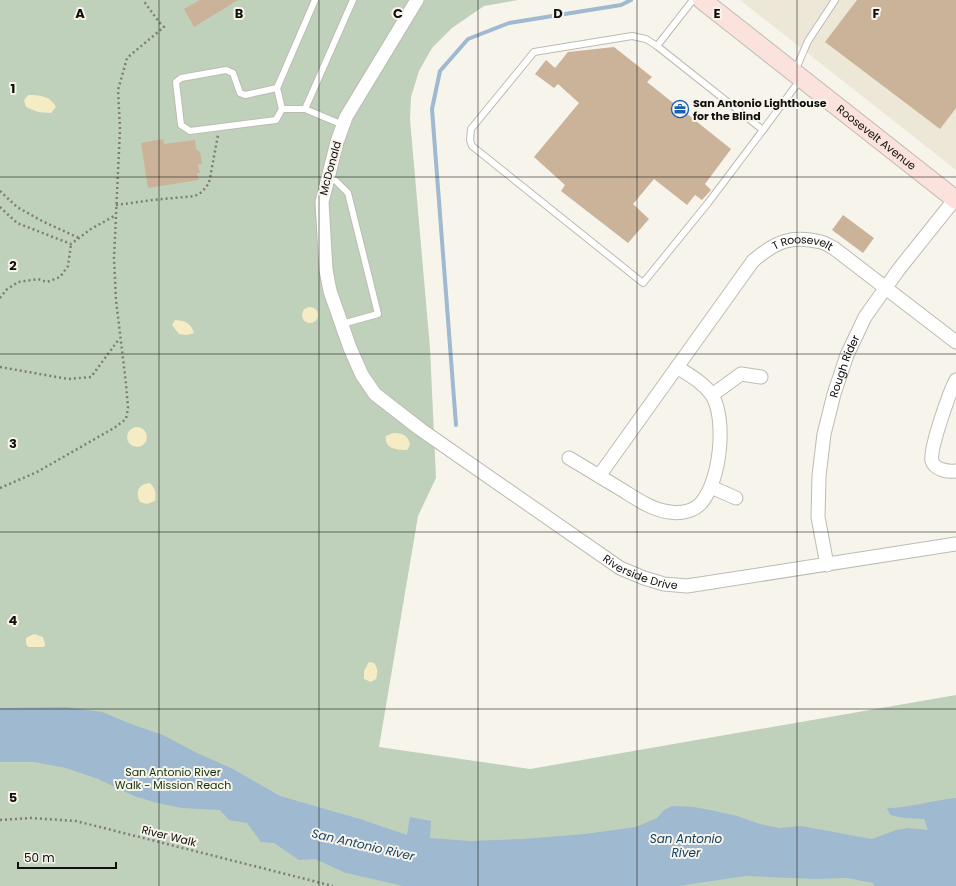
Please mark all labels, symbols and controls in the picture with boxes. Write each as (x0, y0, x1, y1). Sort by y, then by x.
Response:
text: A (75, 4, 85, 23)
text: B (235, 4, 244, 23)
text: C (393, 4, 403, 23)
text: D (553, 4, 563, 23)
text: E (713, 4, 721, 23)
text: F (872, 4, 880, 23)
text: 1 (11, 79, 15, 98)
place label: San Antonio Lighthouse for the Blind (693, 95, 827, 124)
office icon: San Antonio Lighthouse for the Blind (670, 99, 690, 119)
street label: Roosevelt Avenue (833, 101, 920, 174)
street label: McDonald (315, 139, 345, 197)
street label: T Roosevelt (769, 231, 836, 254)
text: 2 (9, 256, 17, 275)
street label: Rough Rider (825, 332, 863, 399)
text: 3 (9, 434, 17, 453)
street label: Riverside Drive (600, 550, 679, 593)
text: 4 (9, 611, 18, 630)
park label: San Antonio River Walk - Mission Reach (115, 764, 231, 793)
text: 5 (9, 788, 17, 807)
street label: River Walk (140, 821, 198, 851)
water label: San Antonio River (310, 824, 417, 865)
water label: San Antonio River (650, 830, 723, 861)
scale bar (18, 844, 116, 870)
text: 50 m (24, 849, 55, 866)

